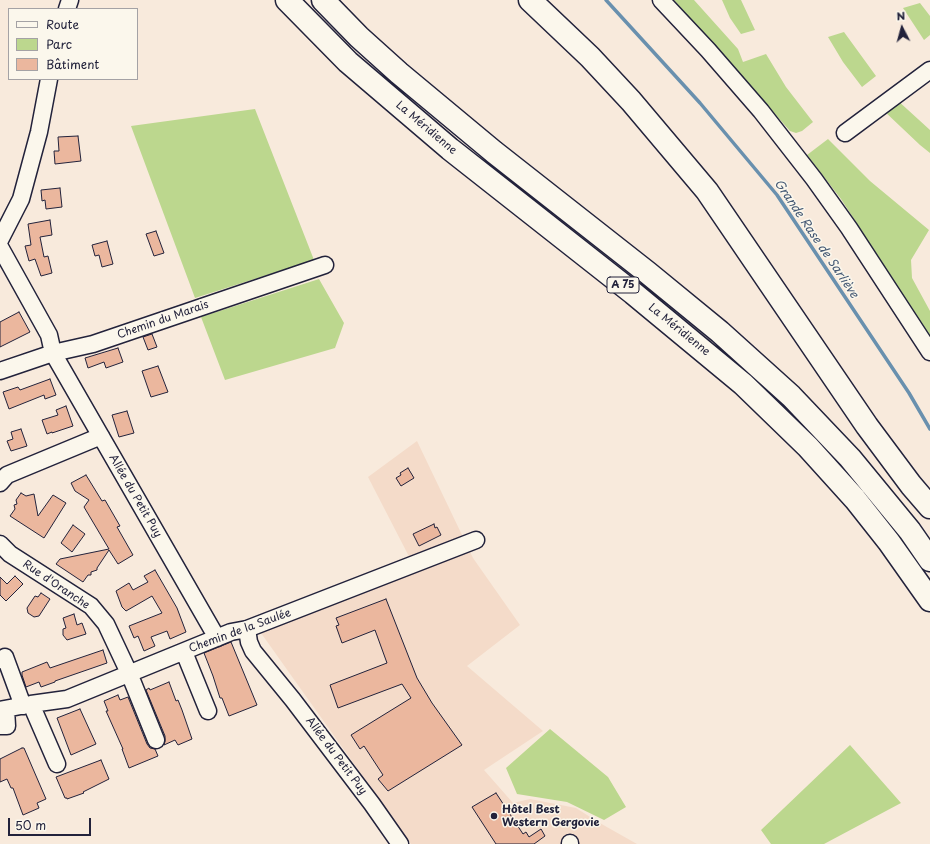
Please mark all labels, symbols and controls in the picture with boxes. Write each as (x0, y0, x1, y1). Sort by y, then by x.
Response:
text: N (895, 7, 906, 24)
legend (8, 8, 138, 80)
north arrow (882, 8, 922, 48)
text: Route (46, 15, 79, 33)
text: Parc (46, 35, 72, 53)
text: Bâtiment (46, 55, 99, 73)
street label: La Méridienne (393, 99, 459, 157)
water label: Grande Rase de Sarliève (771, 177, 861, 301)
road number: A 75 (607, 277, 639, 293)
street label: Chemin du Marais (116, 298, 210, 342)
street label: La Méridienne (646, 301, 712, 359)
street label: Allée du Petit Puy (106, 452, 164, 540)
street label: Rue d'Oranche (20, 558, 92, 612)
street label: Chemin de la Saulée (187, 606, 293, 656)
street label: Allée du Petit Puy (303, 715, 369, 797)
place label: Hôtel Best Western Gergovie (502, 803, 600, 829)
scale bar (10, 810, 93, 836)
marker: Hôtel Best Western Gergovie (489, 811, 499, 821)
text: 50 m (15, 816, 46, 834)

